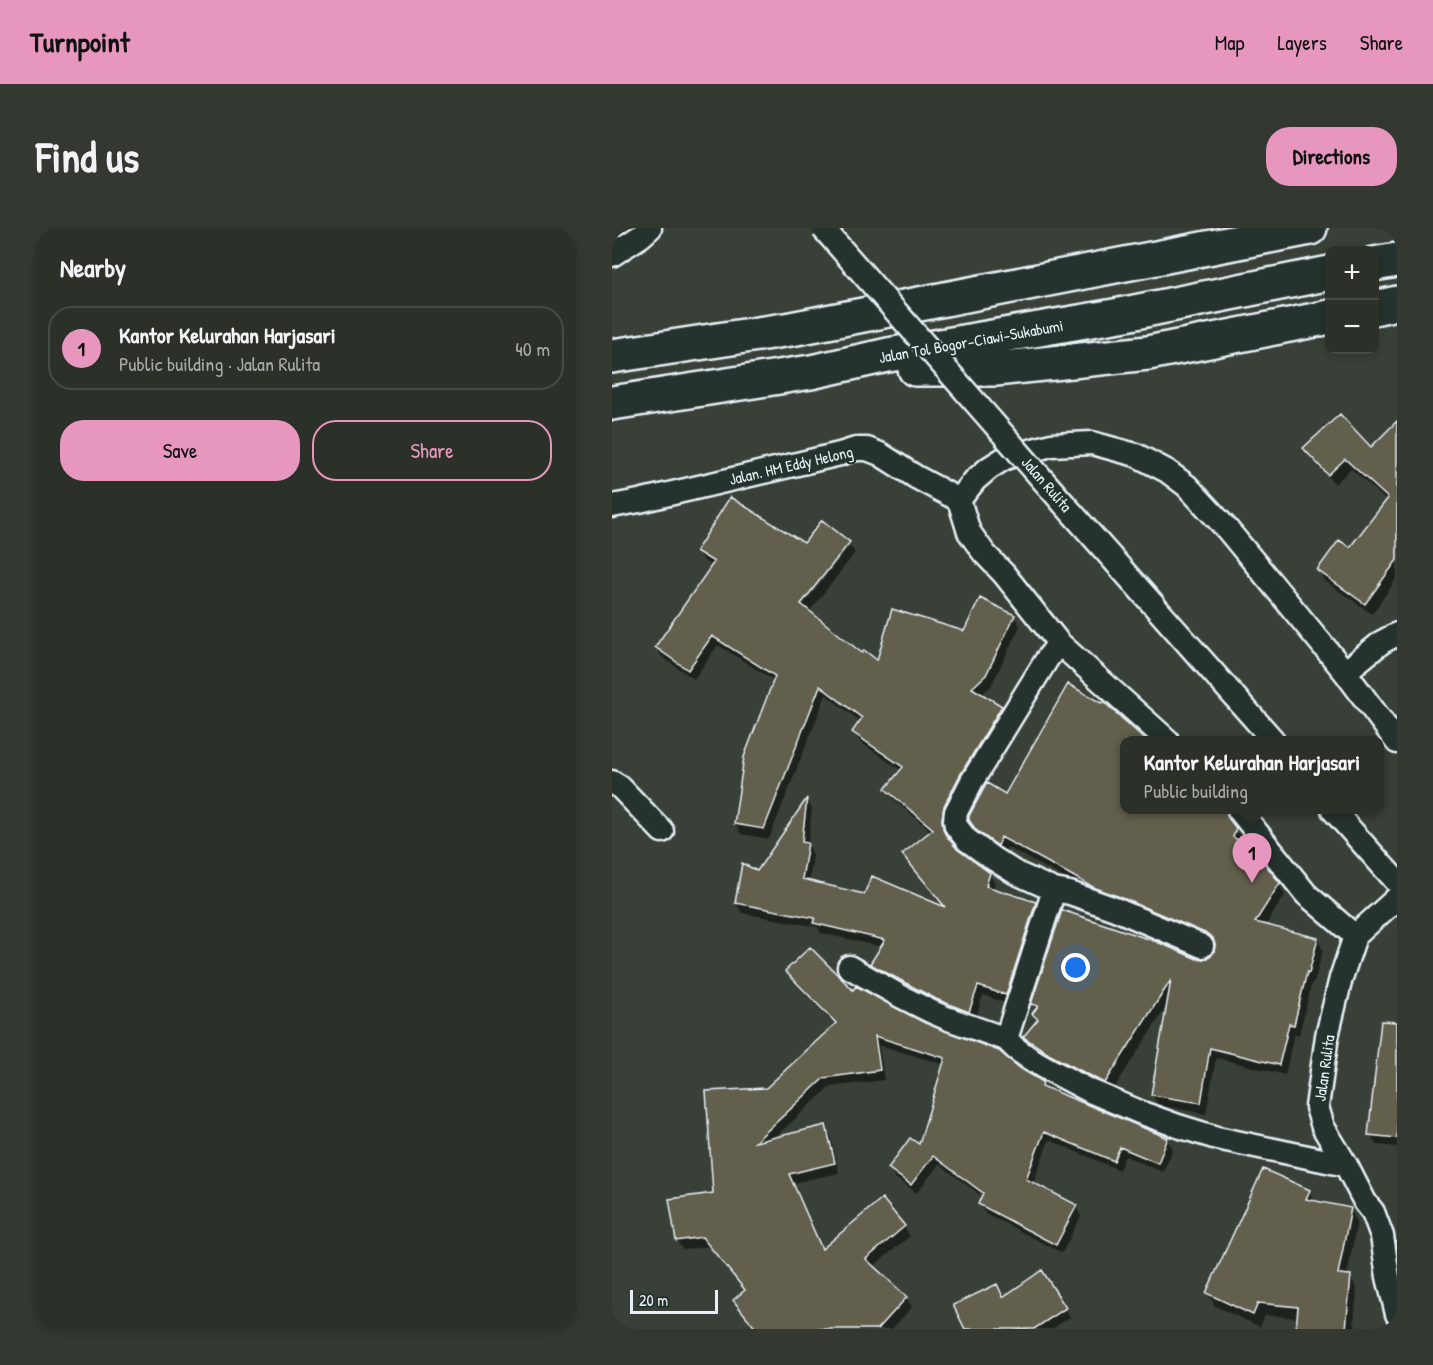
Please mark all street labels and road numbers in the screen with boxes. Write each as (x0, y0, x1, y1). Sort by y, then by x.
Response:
street label: Jalan Tol Bogor–Ciawi–Sukabumi (877, 314, 1065, 368)
street label: Jalan. HM Eddy Helong (727, 440, 855, 490)
street label: Jalan Rulita (1017, 452, 1077, 516)
street label: Jalan Rulita (1308, 1033, 1340, 1103)

